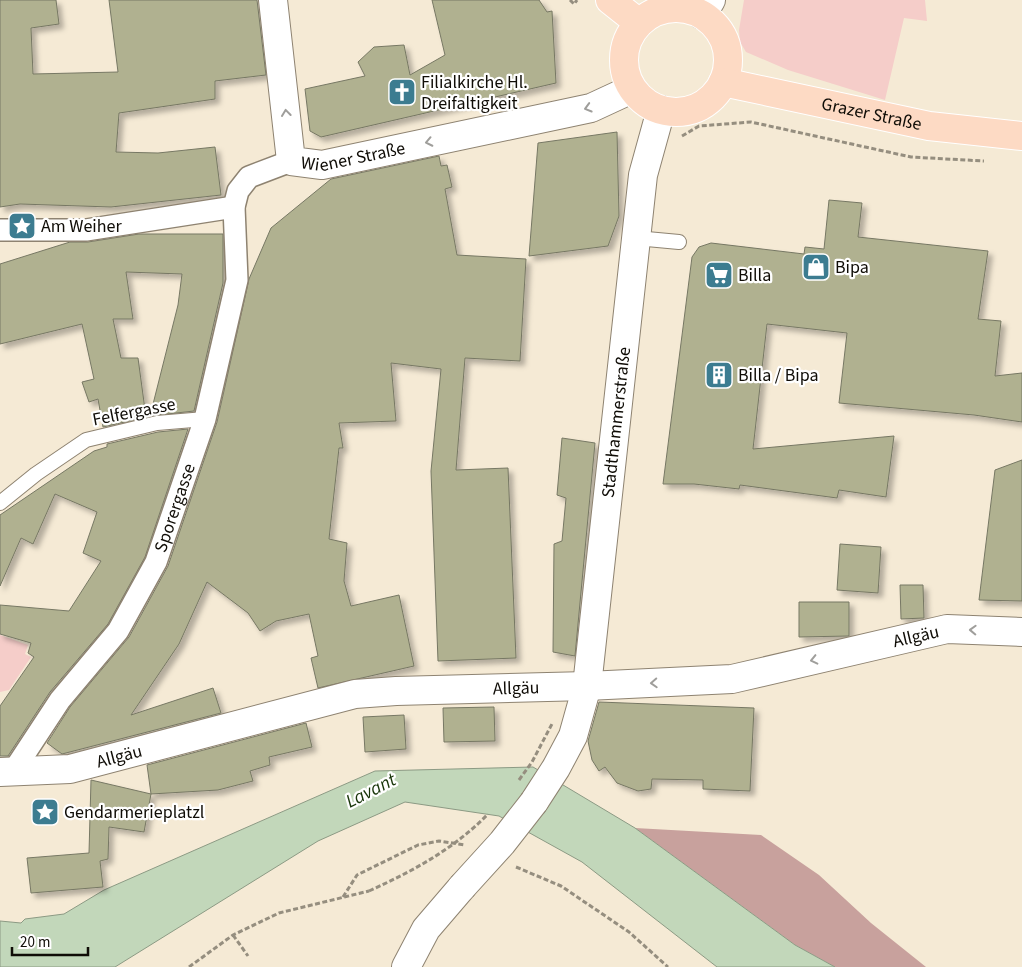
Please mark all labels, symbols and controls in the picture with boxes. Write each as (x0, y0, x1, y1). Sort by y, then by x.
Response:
place label: Filialkirche Hl. Dreifaltigkeit (421, 70, 528, 116)
church icon: Filialkirche Hl. Dreifaltigkeit (387, 77, 417, 107)
street label: Grazer Straße (819, 91, 924, 137)
one-way arrow (584, 102, 592, 112)
one-way arrow (281, 109, 292, 117)
street label: Wiener Straße (299, 135, 407, 178)
one-way arrow (425, 136, 433, 147)
place icon: Am Weiher (7, 211, 37, 241)
place label: Am Weiher (41, 214, 123, 239)
shop icon: Bipa (801, 252, 831, 282)
place label: Bipa (835, 255, 869, 280)
supermarket icon: Billa (704, 260, 734, 290)
place label: Billa (738, 263, 771, 288)
street label: Stadthammerstraße (595, 346, 637, 499)
building icon: Billa / Bipa (704, 360, 734, 390)
place label: Billa / Bipa (738, 363, 819, 388)
street label: Felfergasse (90, 392, 178, 432)
street label: Sporergasse (148, 460, 201, 556)
street label: Allgäu (890, 619, 942, 654)
one-way arrow (969, 625, 977, 635)
one-way arrow (810, 654, 819, 665)
street label: Allgäu (492, 675, 540, 701)
one-way arrow (650, 677, 658, 688)
street label: Allgäu (94, 738, 145, 774)
water label: Lavant (341, 766, 402, 815)
place icon: Gendarmerieplatzl (30, 797, 60, 827)
place label: Gendarmerieplatzl (64, 800, 204, 825)
scale bar (12, 924, 89, 956)
text: 20 m (20, 932, 50, 953)

